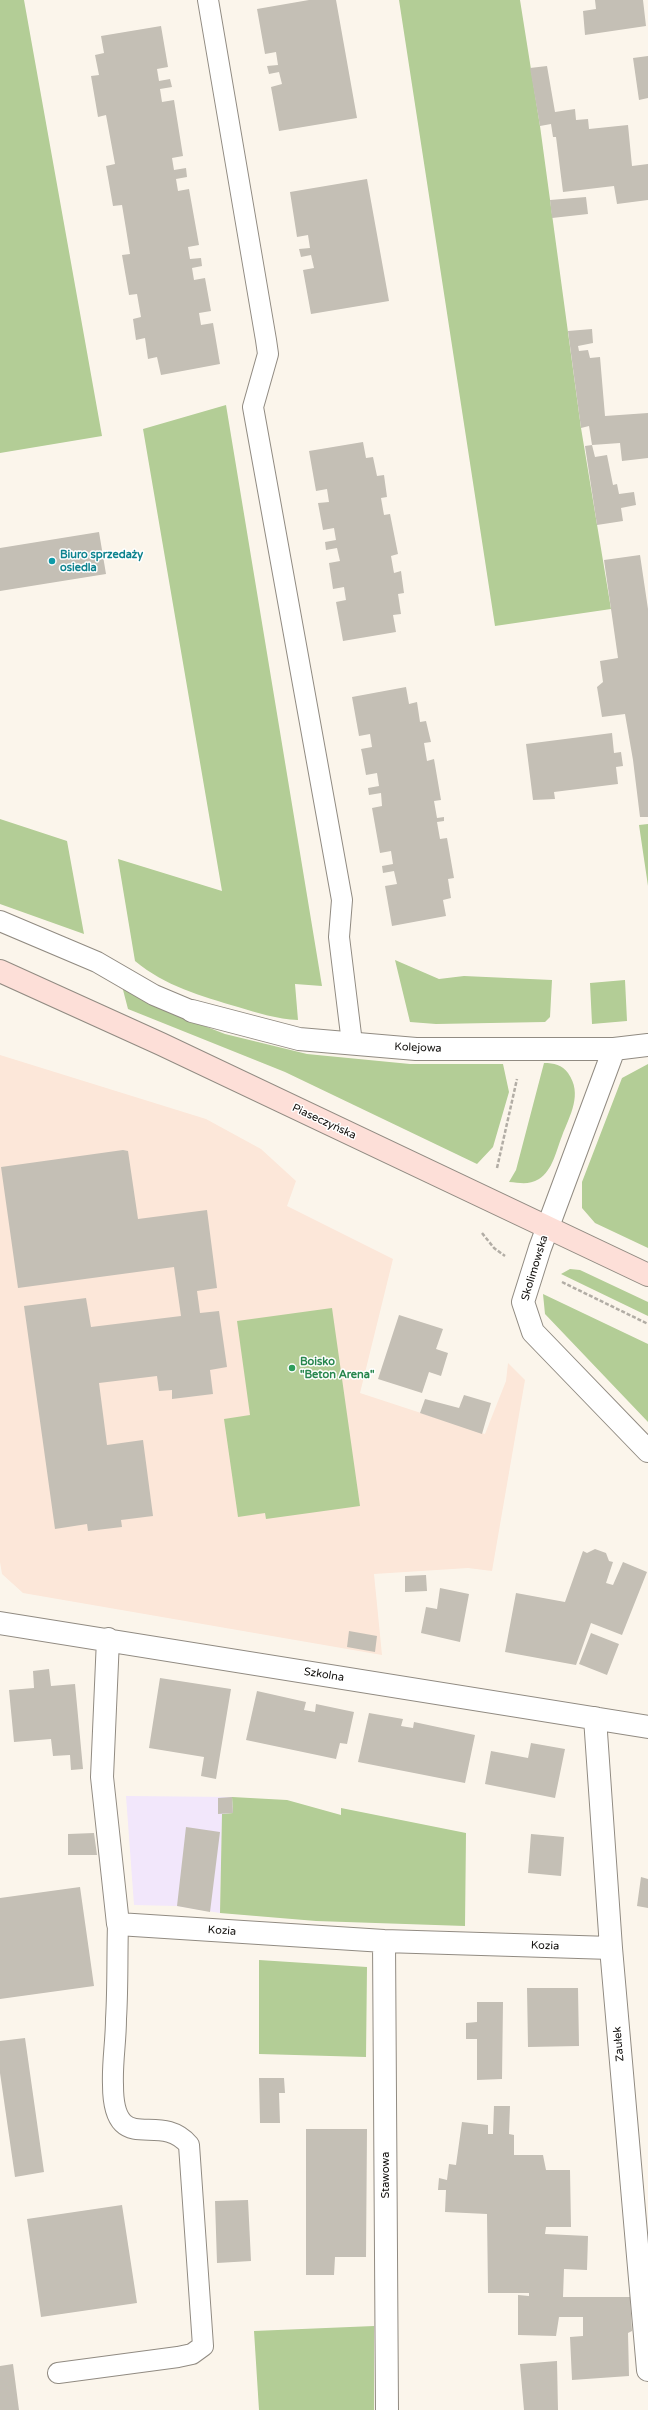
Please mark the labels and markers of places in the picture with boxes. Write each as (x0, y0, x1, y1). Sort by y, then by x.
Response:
place label: Biuro sprzedaży osiedla (60, 548, 143, 574)
marker: Biuro sprzedaży osiedla (47, 556, 57, 566)
place label: Boisko "Beton Arena" (300, 1355, 375, 1381)
marker: Boisko "Beton Arena" (287, 1363, 297, 1373)

